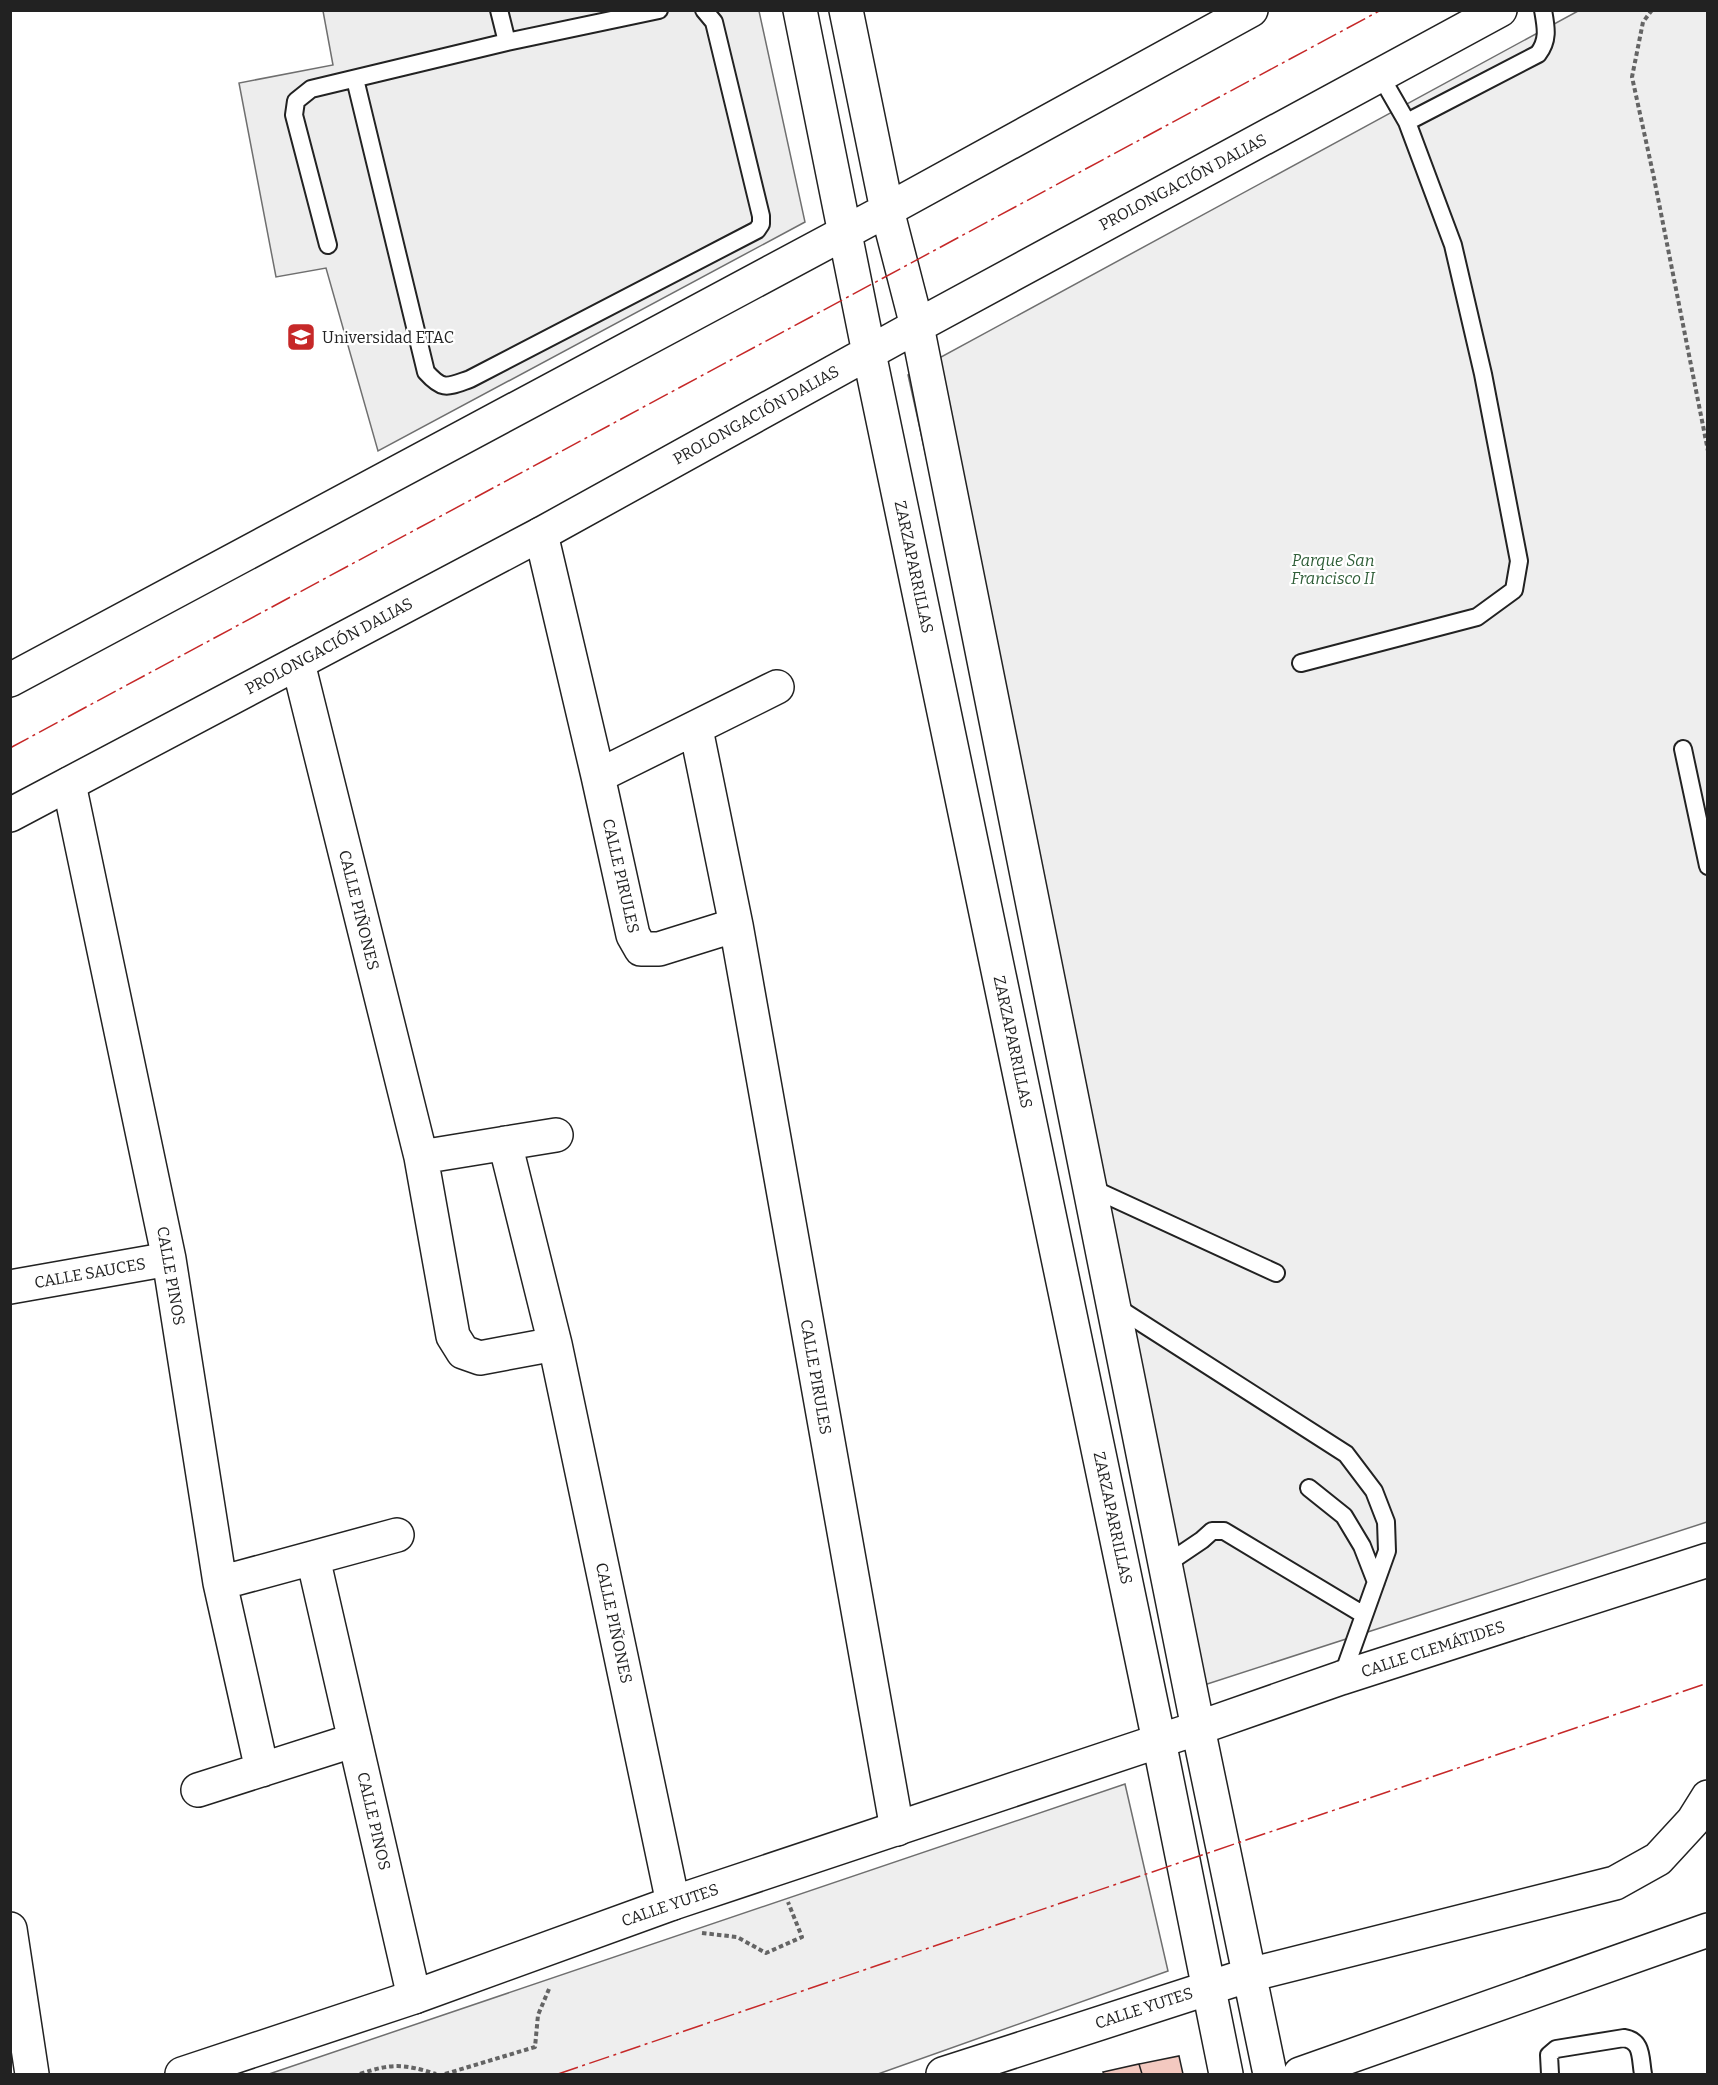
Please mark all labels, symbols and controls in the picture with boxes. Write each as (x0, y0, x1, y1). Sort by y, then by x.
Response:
street label: PROLONGACIÓN DALIAS (1096, 129, 1270, 234)
school or university icon: Universidad ETAC (285, 321, 317, 353)
place label: Universidad ETAC (322, 328, 454, 347)
street label: PROLONGACIÓN DALIAS (669, 361, 842, 469)
street label: ZARZAPARRILLAS (891, 499, 937, 635)
park label: Parque San Francisco II (1291, 551, 1375, 588)
street label: PROLONGACIÓN DALIAS (242, 593, 416, 698)
street label: CALLE PIRULES (599, 817, 643, 935)
street label: CALLE PIÑONES (335, 848, 384, 972)
street label: ZARZAPARRILLAS (990, 974, 1036, 1110)
street label: CALLE PINOS (153, 1225, 189, 1327)
street label: CALLE SAUCES (33, 1254, 147, 1292)
street label: CALLE PIRULES (797, 1318, 835, 1436)
street label: ZARZAPARRILLAS (1090, 1450, 1136, 1586)
street label: CALLE PIÑONES (592, 1561, 637, 1685)
street label: CALLE CLEMÁTIDES (1358, 1616, 1507, 1681)
street label: CALLE PINOS (353, 1770, 395, 1872)
street label: CALLE YUTES (619, 1879, 721, 1931)
street label: CALLE YUTES (1093, 1983, 1195, 2033)

